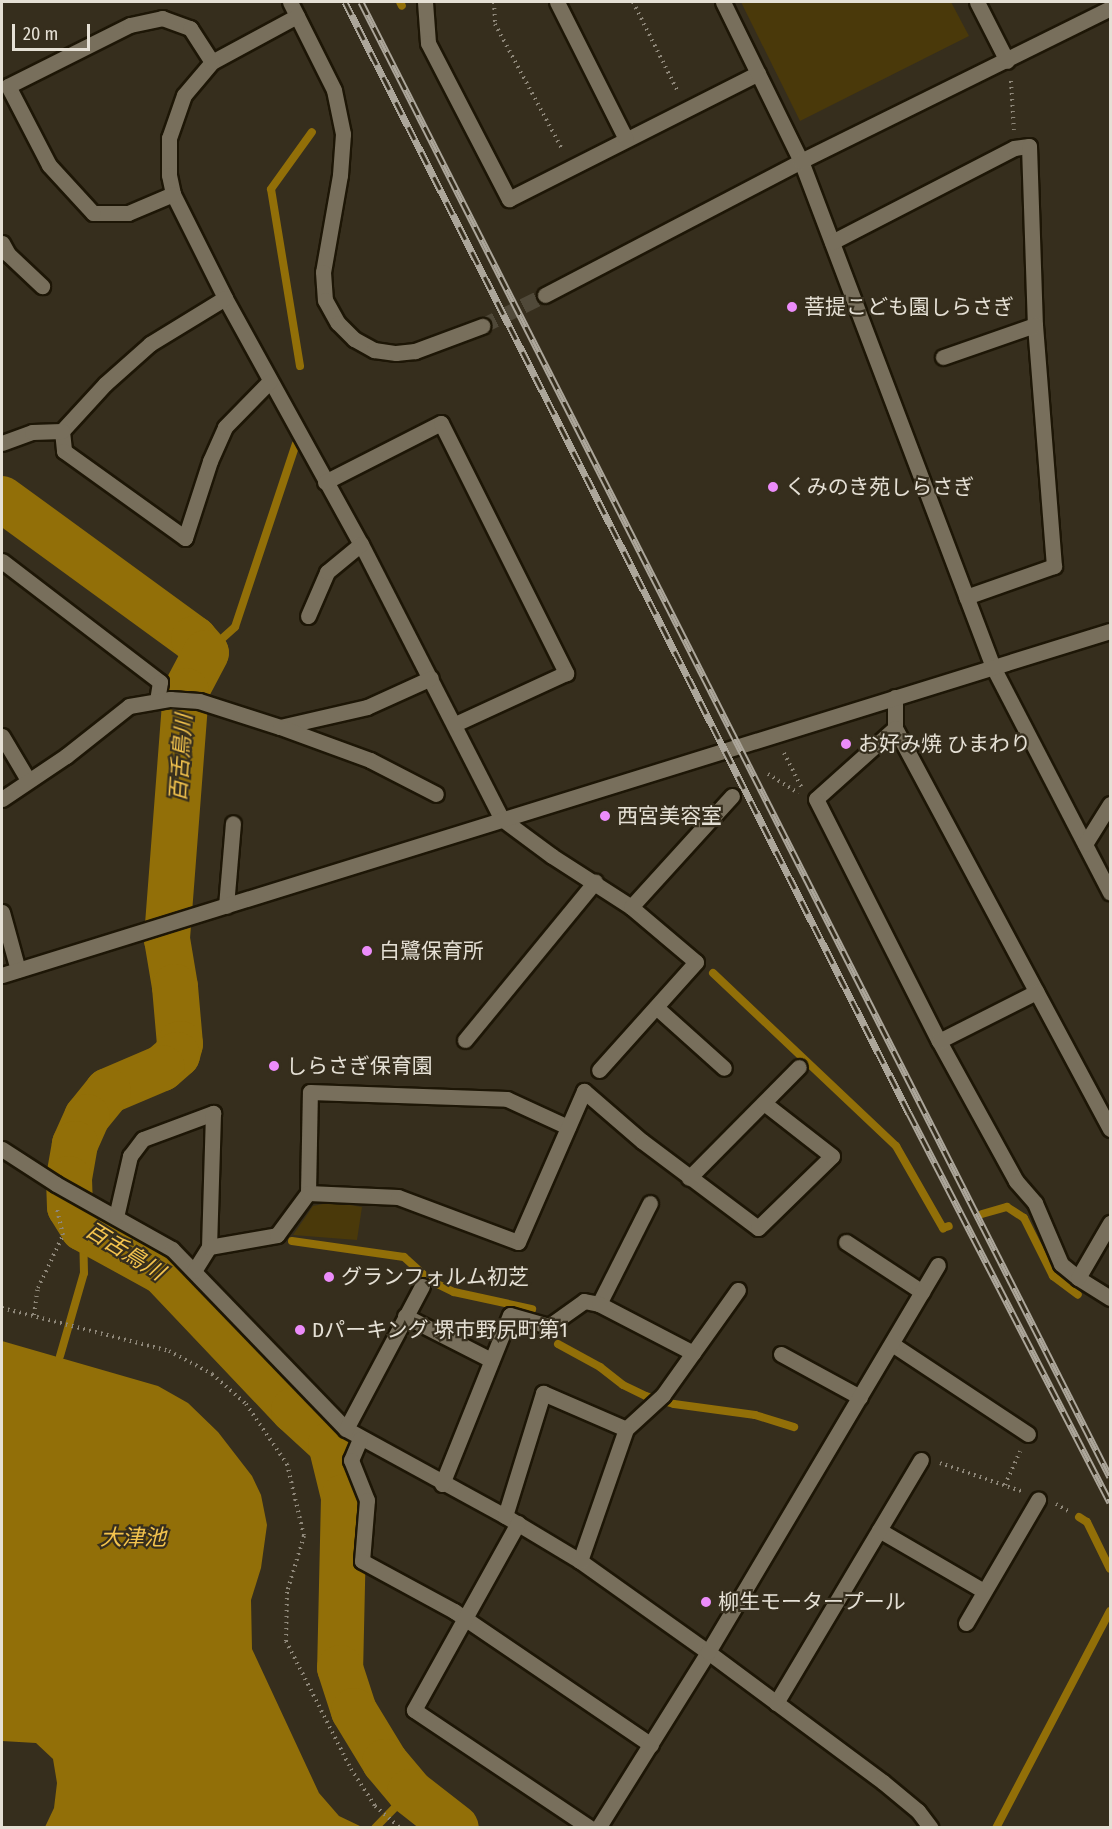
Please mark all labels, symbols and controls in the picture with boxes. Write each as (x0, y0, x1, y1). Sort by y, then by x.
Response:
scale bar (15, 12, 93, 50)
text: 20 m (23, 23, 58, 45)
place label: 菩提こども園しらさぎ (804, 294, 1014, 320)
marker: 菩提こども園しらさぎ (785, 300, 799, 314)
place label: くみのき苑しらさぎ (785, 474, 974, 500)
marker: くみのき苑しらさぎ (766, 480, 780, 494)
water label: 百舌鳥川 (165, 713, 197, 803)
place label: お好み焼 ひまわり (858, 731, 1031, 757)
marker: お好み焼 ひまわり (839, 737, 853, 751)
place label: 西宮美容室 (617, 803, 722, 829)
marker: 西宮美容室 (598, 809, 612, 823)
place label: 白鷺保育所 (379, 938, 484, 964)
marker: 白鷺保育所 (360, 944, 374, 958)
place label: しらさぎ保育園 (286, 1053, 433, 1079)
marker: しらさぎ保育園 (267, 1059, 281, 1073)
water label: 百舌鳥川 (81, 1216, 169, 1286)
place label: グランフォルム初芝 (341, 1264, 530, 1290)
marker: グランフォルム初芝 (322, 1270, 336, 1284)
place label: Dパーキング 堺市野尻町第1 (312, 1317, 568, 1343)
marker: Dパーキング 堺市野尻町第1 (293, 1323, 307, 1337)
water label: 大津池 (100, 1525, 166, 1551)
place label: 柳生モータープール (718, 1589, 907, 1615)
marker: 柳生モータープール (699, 1595, 713, 1609)

